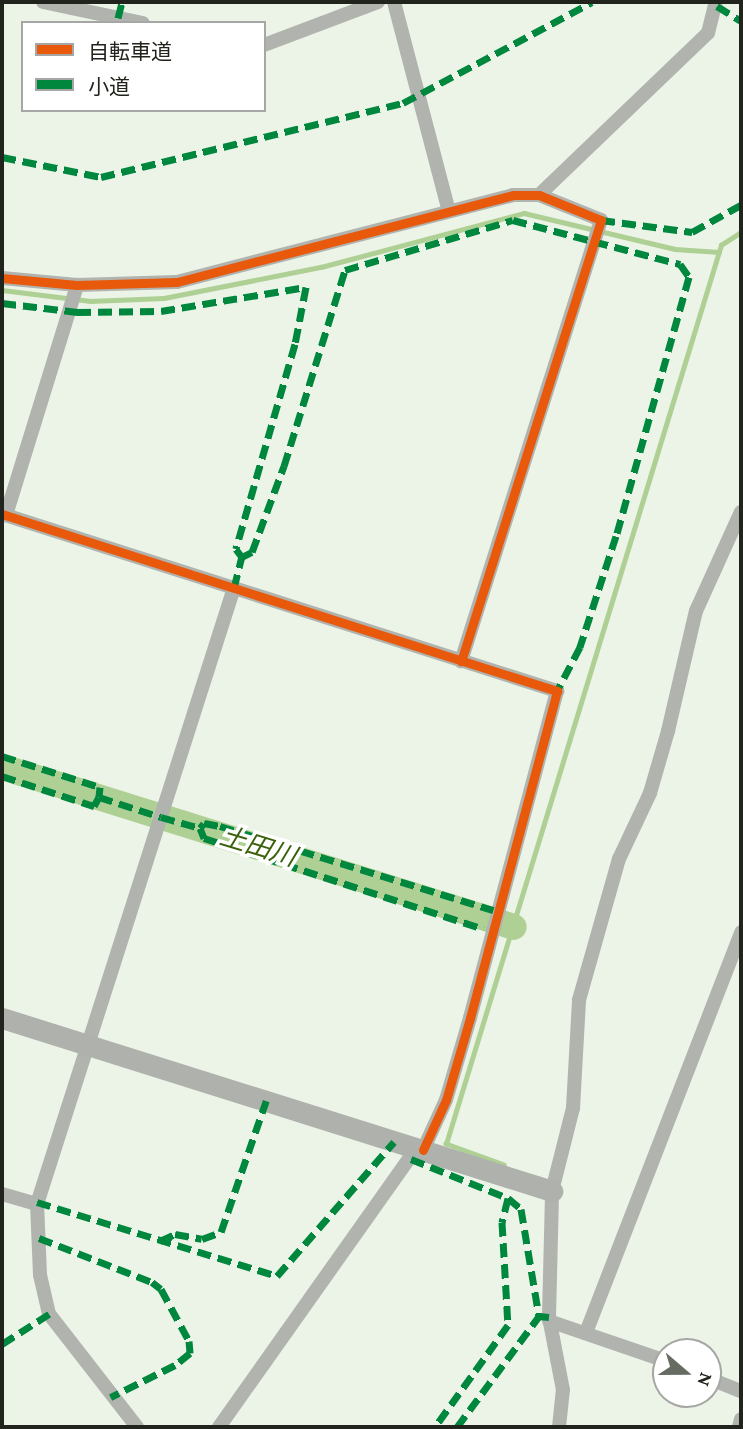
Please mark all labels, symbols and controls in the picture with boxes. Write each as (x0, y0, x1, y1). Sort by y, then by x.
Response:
legend (21, 21, 266, 112)
text: 自転車道 (88, 40, 172, 64)
text: 小道 (88, 75, 130, 99)
water label: 土田川 (216, 821, 300, 873)
north arrow (652, 1338, 722, 1408)
text: N (693, 1370, 717, 1389)

